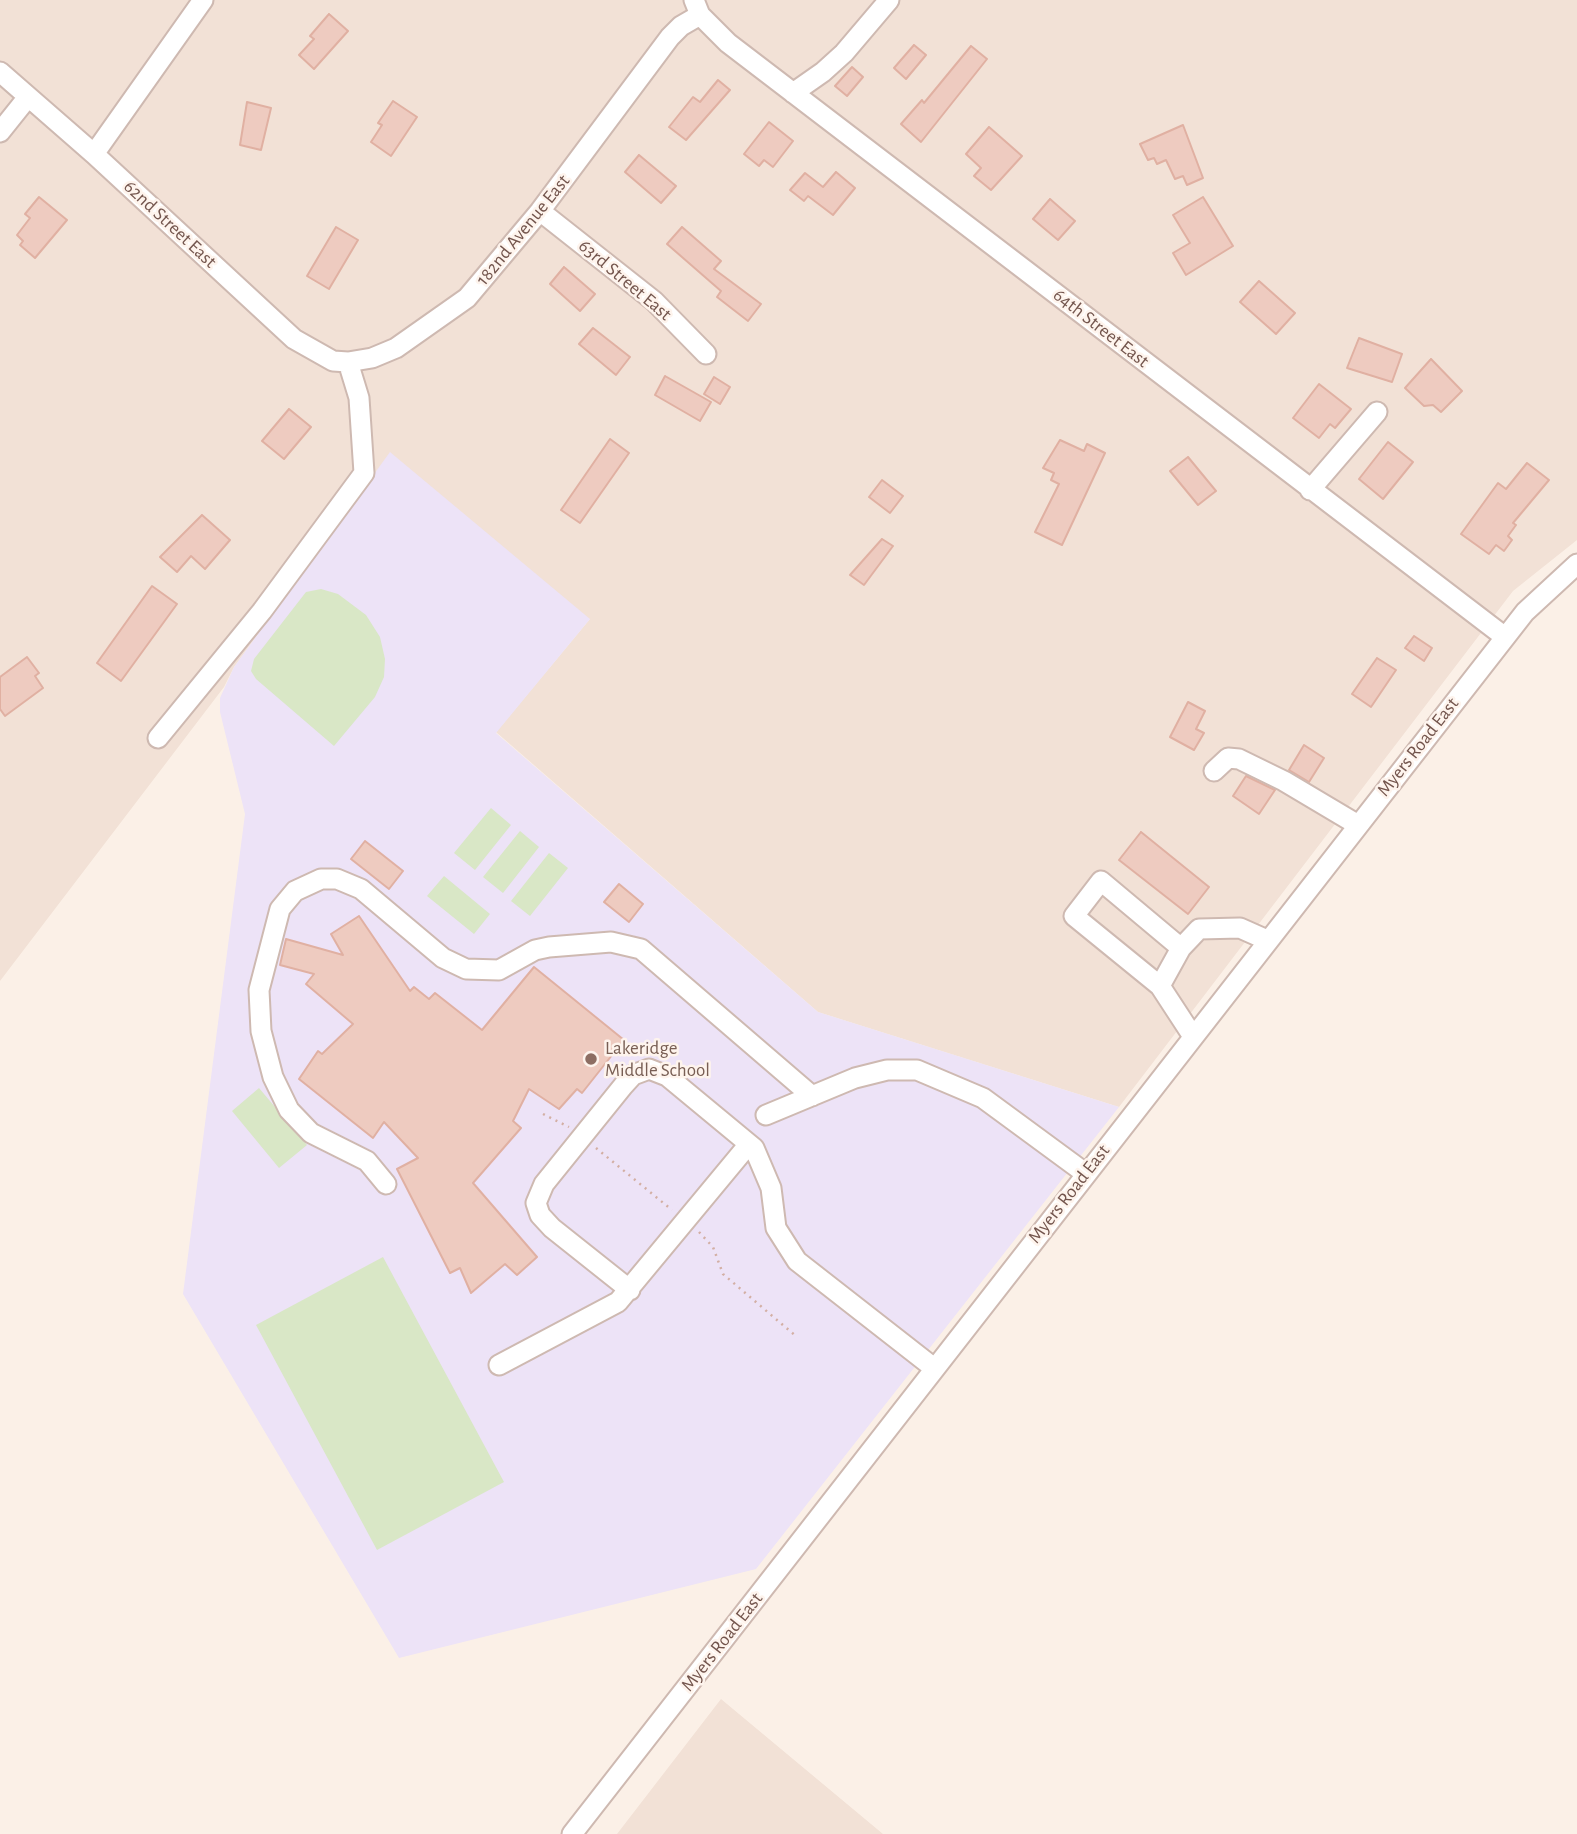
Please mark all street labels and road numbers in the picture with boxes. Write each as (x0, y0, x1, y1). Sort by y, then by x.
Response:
street label: 182nd Avenue East (471, 170, 575, 290)
street label: 62nd Street East (119, 175, 221, 273)
street label: 63rd Street East (574, 235, 676, 325)
street label: 64th Street East (1048, 283, 1154, 373)
street label: Myers Road East (1372, 693, 1464, 801)
street label: Myers Road East (1023, 1140, 1115, 1248)
street label: Myers Road East (676, 1588, 768, 1696)

